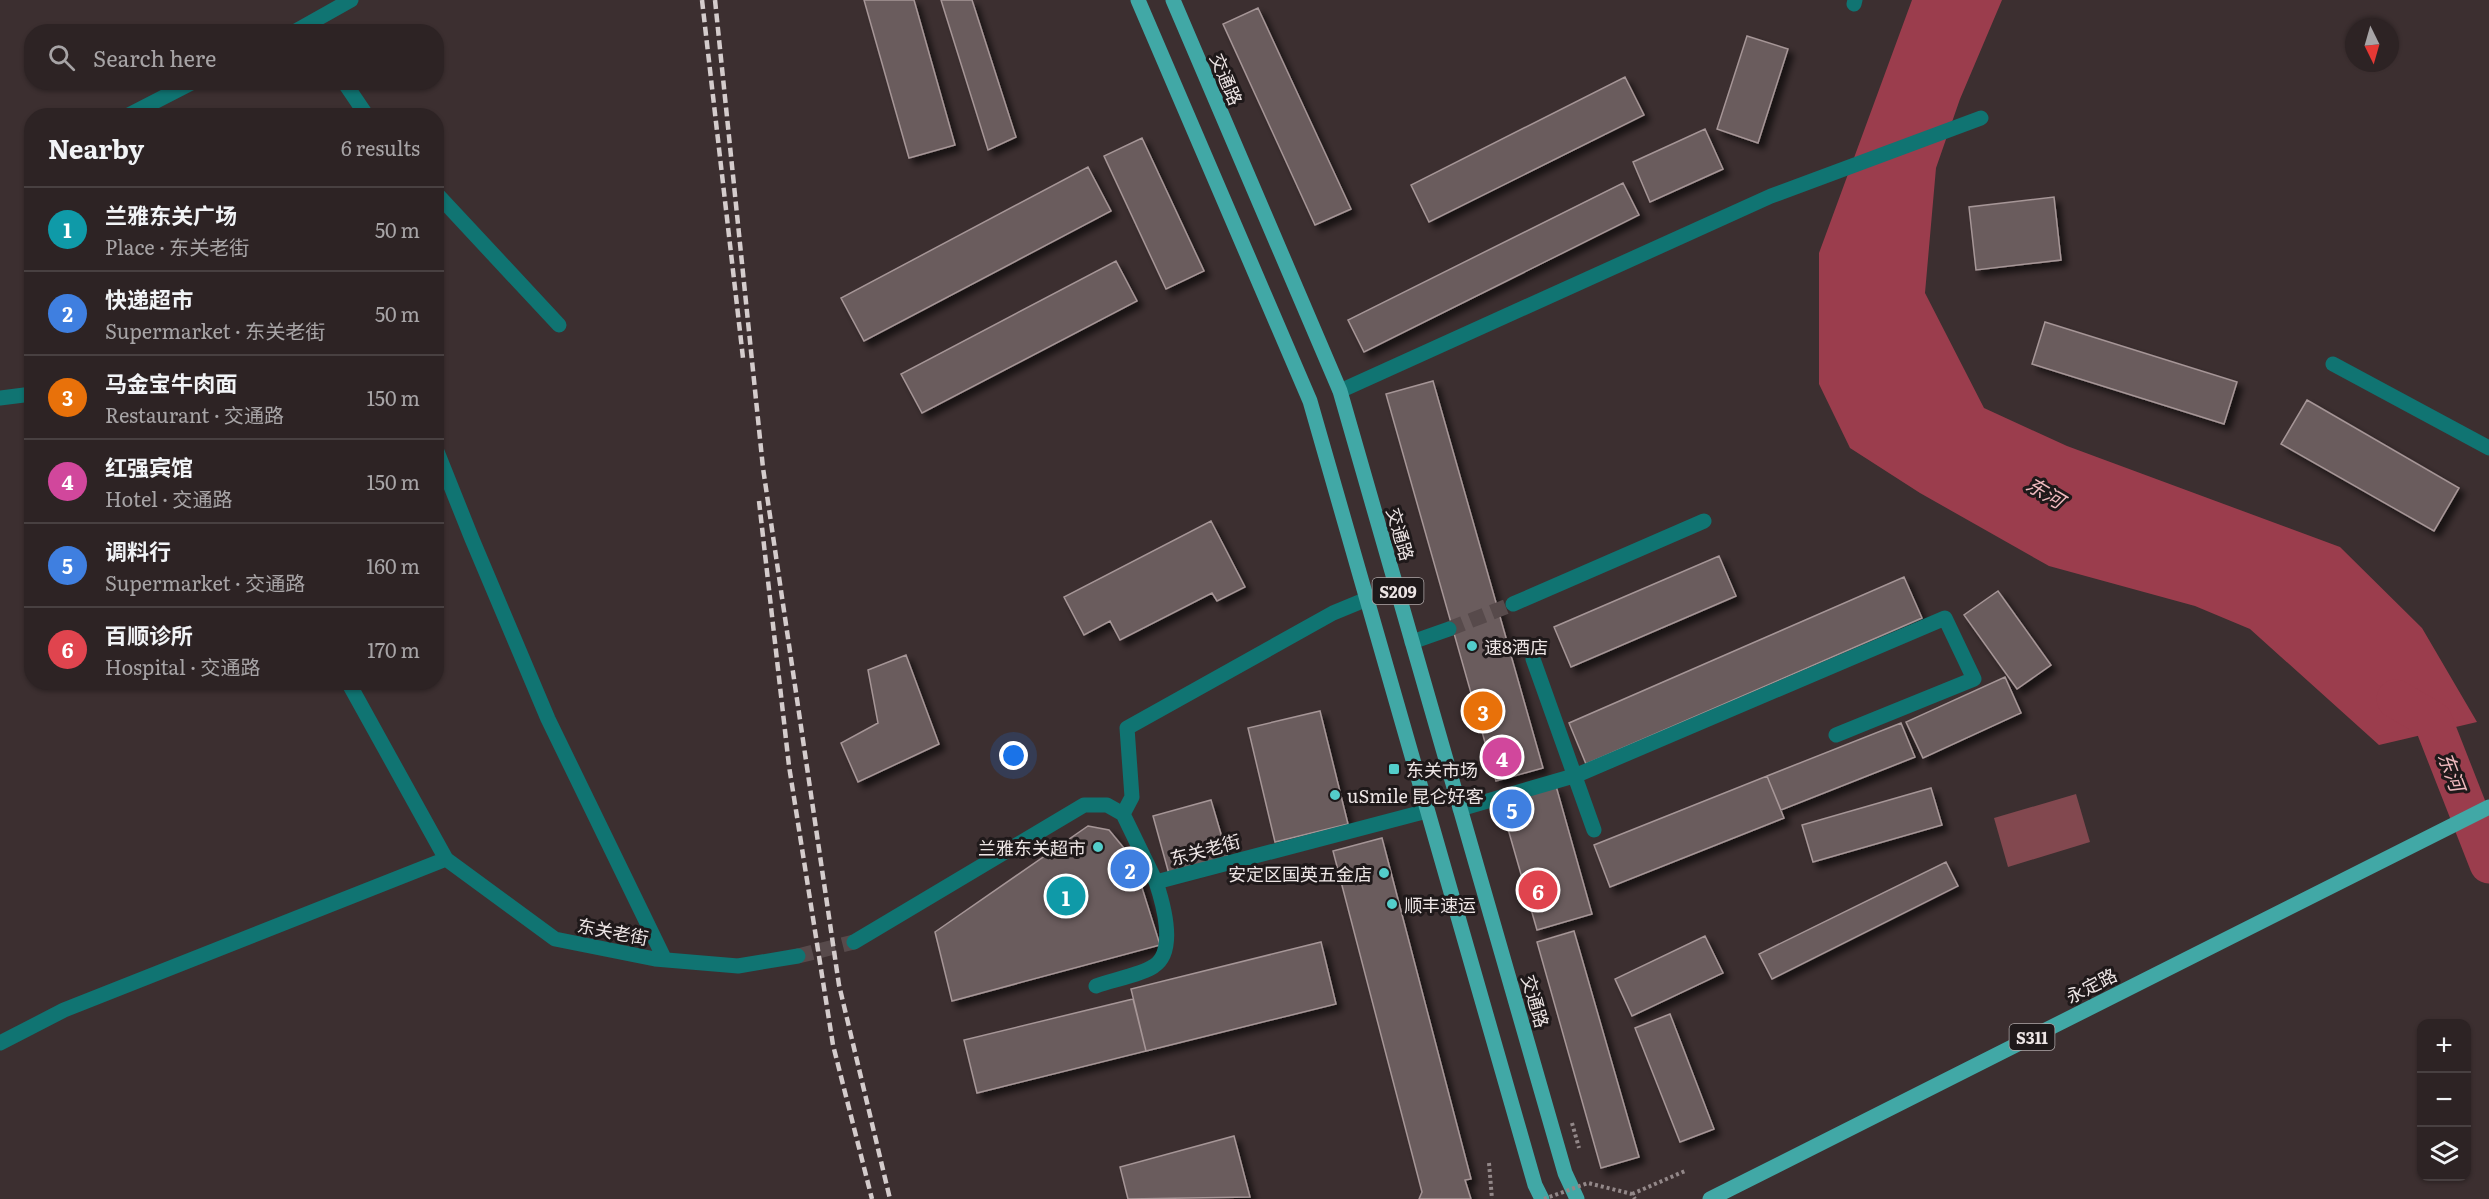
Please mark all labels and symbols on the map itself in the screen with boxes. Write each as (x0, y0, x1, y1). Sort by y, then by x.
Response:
north arrow (2345, 18, 2399, 72)
street label: 交通路 (1204, 49, 1250, 109)
water label: 东河 (2021, 468, 2074, 516)
street label: 交通路 (1381, 504, 1421, 564)
road number: S209 (1372, 578, 1424, 604)
place label: 速8酒店 (1484, 633, 1548, 660)
marker: 速8酒店 (1465, 639, 1479, 653)
pin: 3 (1464, 688, 1502, 734)
pin: 4 (1482, 734, 1522, 780)
your location (999, 741, 1028, 770)
water label: 东河 (2432, 747, 2476, 799)
place label: 东关市场 (1406, 756, 1478, 783)
marker: 东关市场 (1387, 762, 1401, 776)
place label: uSmile 昆仑好客 (1347, 782, 1483, 809)
pin: 5 (1492, 786, 1532, 832)
marker: uSmile 昆仑好客 (1328, 788, 1342, 802)
street label: 东关老街 (1167, 827, 1243, 871)
place label: 兰雅东关超市 (978, 834, 1086, 861)
marker: 兰雅东关超市 (1091, 840, 1105, 854)
pin: 2 (1110, 846, 1150, 892)
place label: 安定区国英五金店 (1228, 860, 1372, 887)
marker: 安定区国英五金店 (1377, 866, 1391, 880)
pin: 6 (1518, 868, 1558, 912)
pin: 1 (1046, 874, 1086, 918)
place label: 顺丰速运 (1404, 891, 1476, 918)
marker: 顺丰速运 (1385, 897, 1399, 911)
street label: 东关老街 (575, 911, 651, 951)
street label: 永定路 (2061, 961, 2121, 1009)
street label: 交通路 (1516, 971, 1556, 1031)
road number: S311 (2010, 1024, 2054, 1050)

